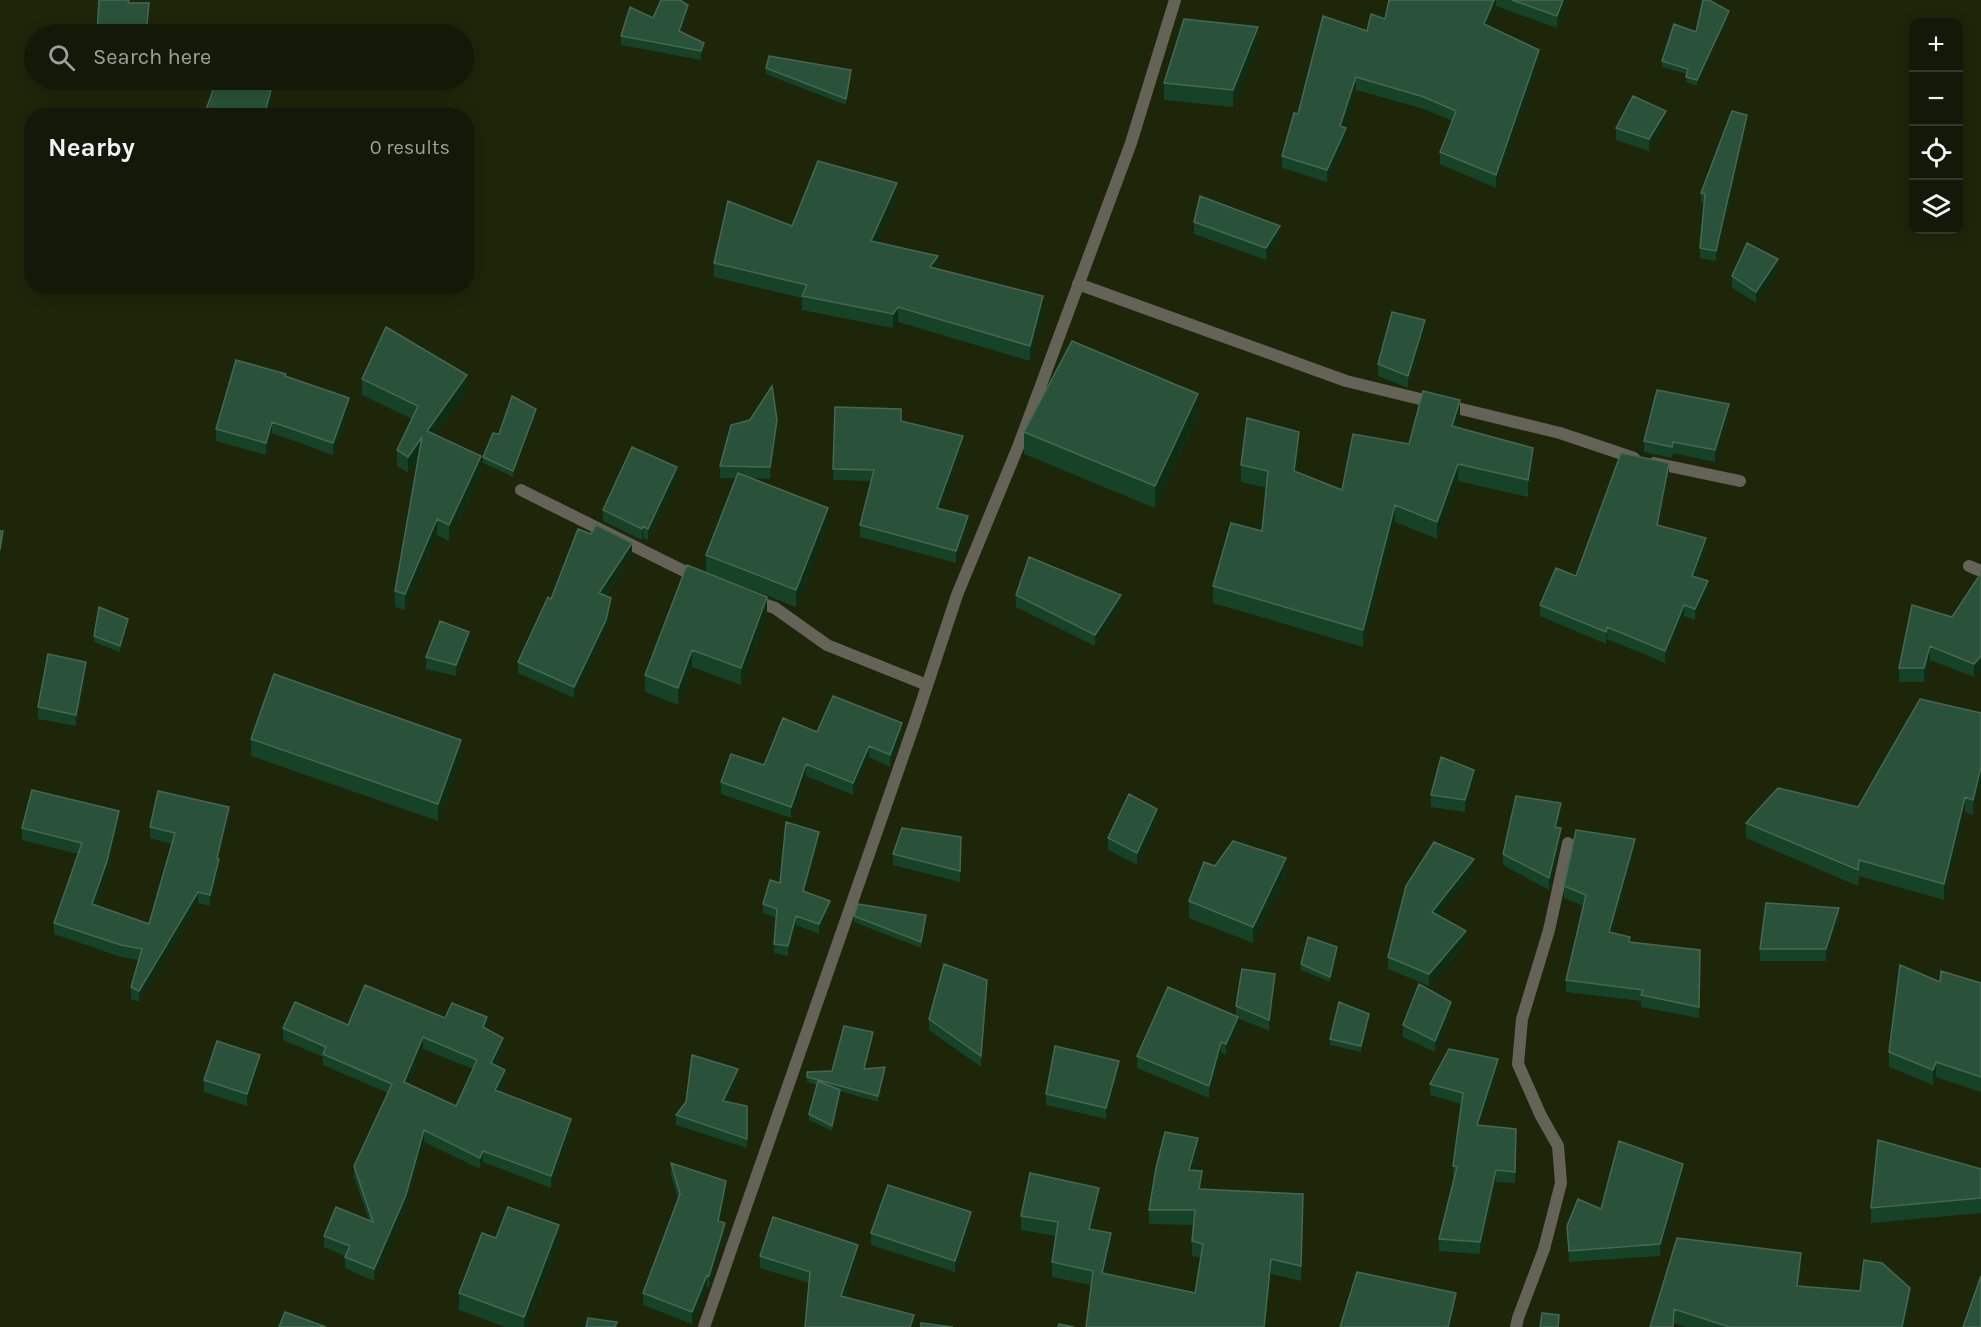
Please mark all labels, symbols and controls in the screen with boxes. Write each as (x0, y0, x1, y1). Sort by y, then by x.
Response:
map controls (1909, 18, 1963, 234)
button: + (1909, 18, 1963, 72)
search box (24, 24, 474, 90)
icon: search (45, 41, 78, 74)
text: Search here (93, 44, 211, 70)
button: − (1909, 72, 1963, 126)
button: locate (1909, 126, 1963, 180)
text: Nearby (48, 132, 135, 163)
text: 0 results (370, 136, 450, 159)
button: layers (1909, 180, 1963, 234)

